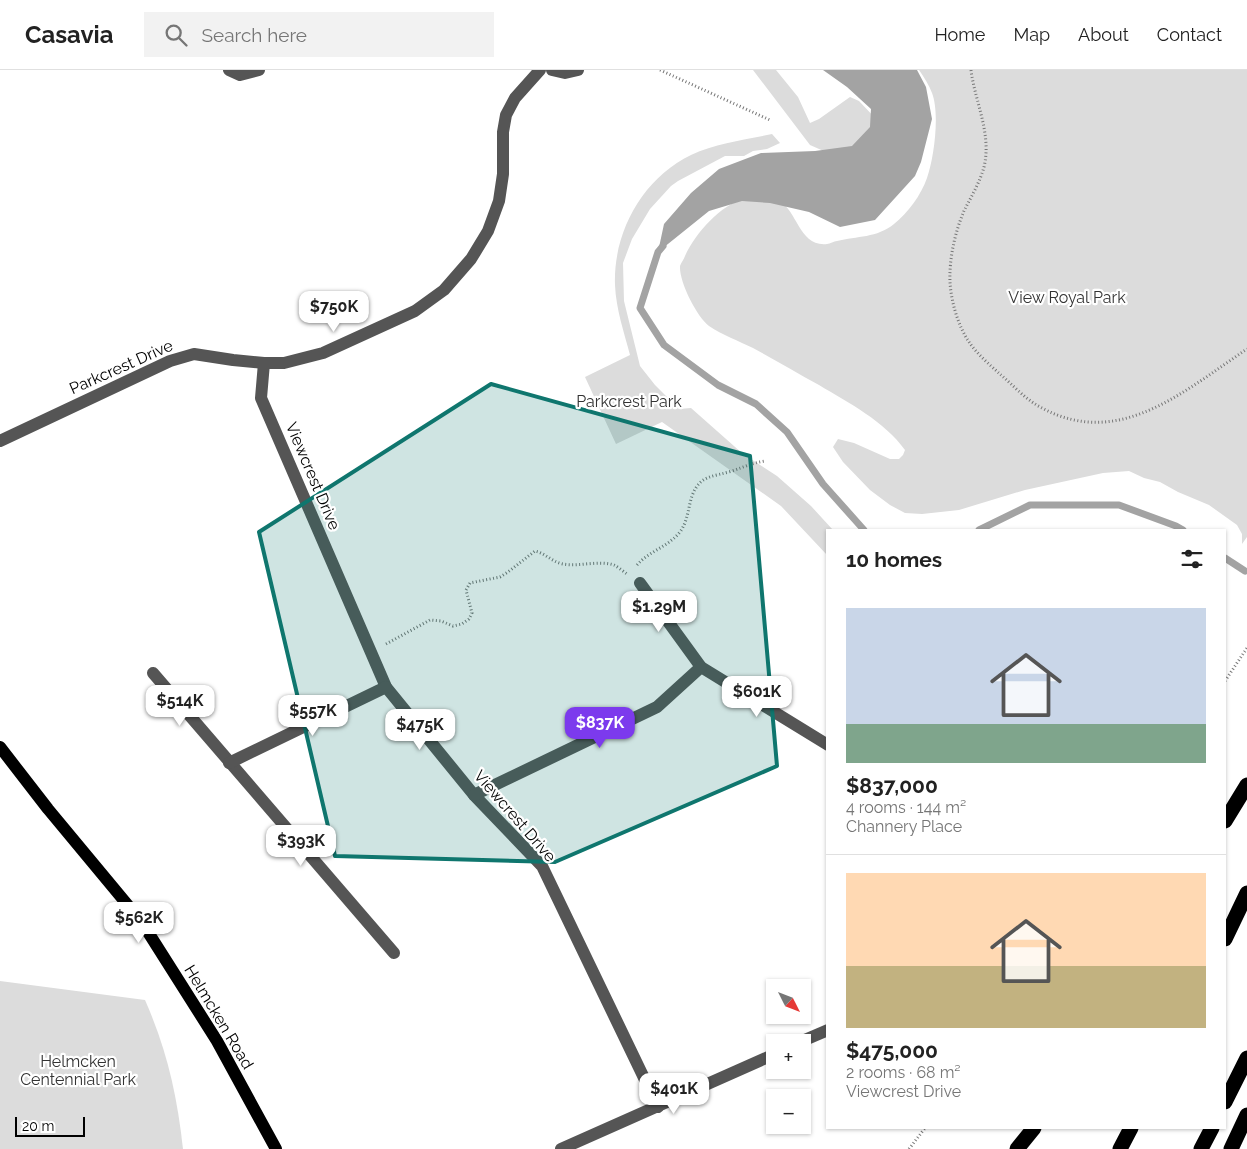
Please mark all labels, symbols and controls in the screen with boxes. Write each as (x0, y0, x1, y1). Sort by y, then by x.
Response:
search box (144, 12, 494, 57)
text: Casavia (25, 20, 114, 49)
icon: search (162, 21, 190, 49)
text: Search here (202, 24, 307, 46)
text: Home (934, 24, 985, 45)
text: Map (1013, 24, 1050, 45)
text: About (1078, 24, 1129, 45)
text: Contact (1157, 24, 1222, 45)
park label: View Royal Park (1008, 288, 1126, 307)
pin: $750K (299, 290, 369, 333)
text: $750K (310, 297, 358, 316)
street label: Parkcrest Drive (66, 336, 176, 398)
park label: Parkcrest Park (576, 392, 682, 411)
street label: Viewcrest Drive (282, 419, 344, 533)
icon: filters (1178, 545, 1206, 573)
text: 10 homes (846, 547, 942, 572)
pin: $1.29M (618, 590, 700, 633)
text: $1.29M (632, 597, 686, 616)
icon: home (981, 640, 1071, 730)
pin: $601K (722, 676, 792, 718)
text: $601K (733, 682, 781, 701)
pin: $514K (145, 684, 215, 727)
text: $514K (157, 691, 203, 710)
pin: $557K (278, 694, 348, 737)
text: $557K (289, 701, 337, 720)
pin: $837K (565, 706, 635, 749)
pin: $475K (385, 708, 455, 751)
text: $837K (576, 713, 624, 732)
text: $475K (396, 715, 444, 734)
street label: Viewcrest Drive (470, 766, 560, 866)
text: $837,000 (846, 773, 938, 798)
text: 4 rooms · 144 m² (846, 798, 966, 817)
text: Channery Place (846, 817, 962, 836)
pin: $393K (266, 824, 336, 867)
text: $393K (277, 831, 325, 850)
pin: $562K (104, 902, 174, 944)
icon: home (981, 906, 1071, 996)
text: $562K (115, 908, 163, 927)
street label: Helmcken Road (180, 961, 258, 1073)
north arrow (766, 979, 811, 1024)
map controls (766, 979, 811, 1134)
button: + (766, 1034, 811, 1079)
text: $475,000 (846, 1038, 938, 1063)
park label: Helmcken Centennial Park (20, 1052, 136, 1089)
text: 2 rooms · 68 m² (846, 1063, 961, 1082)
pin: $401K (639, 1072, 709, 1115)
text: $401K (650, 1079, 698, 1098)
text: Viewcrest Drive (846, 1082, 961, 1101)
button: − (766, 1089, 811, 1134)
scale bar (15, 1114, 85, 1137)
text: 20 m (22, 1118, 54, 1134)

